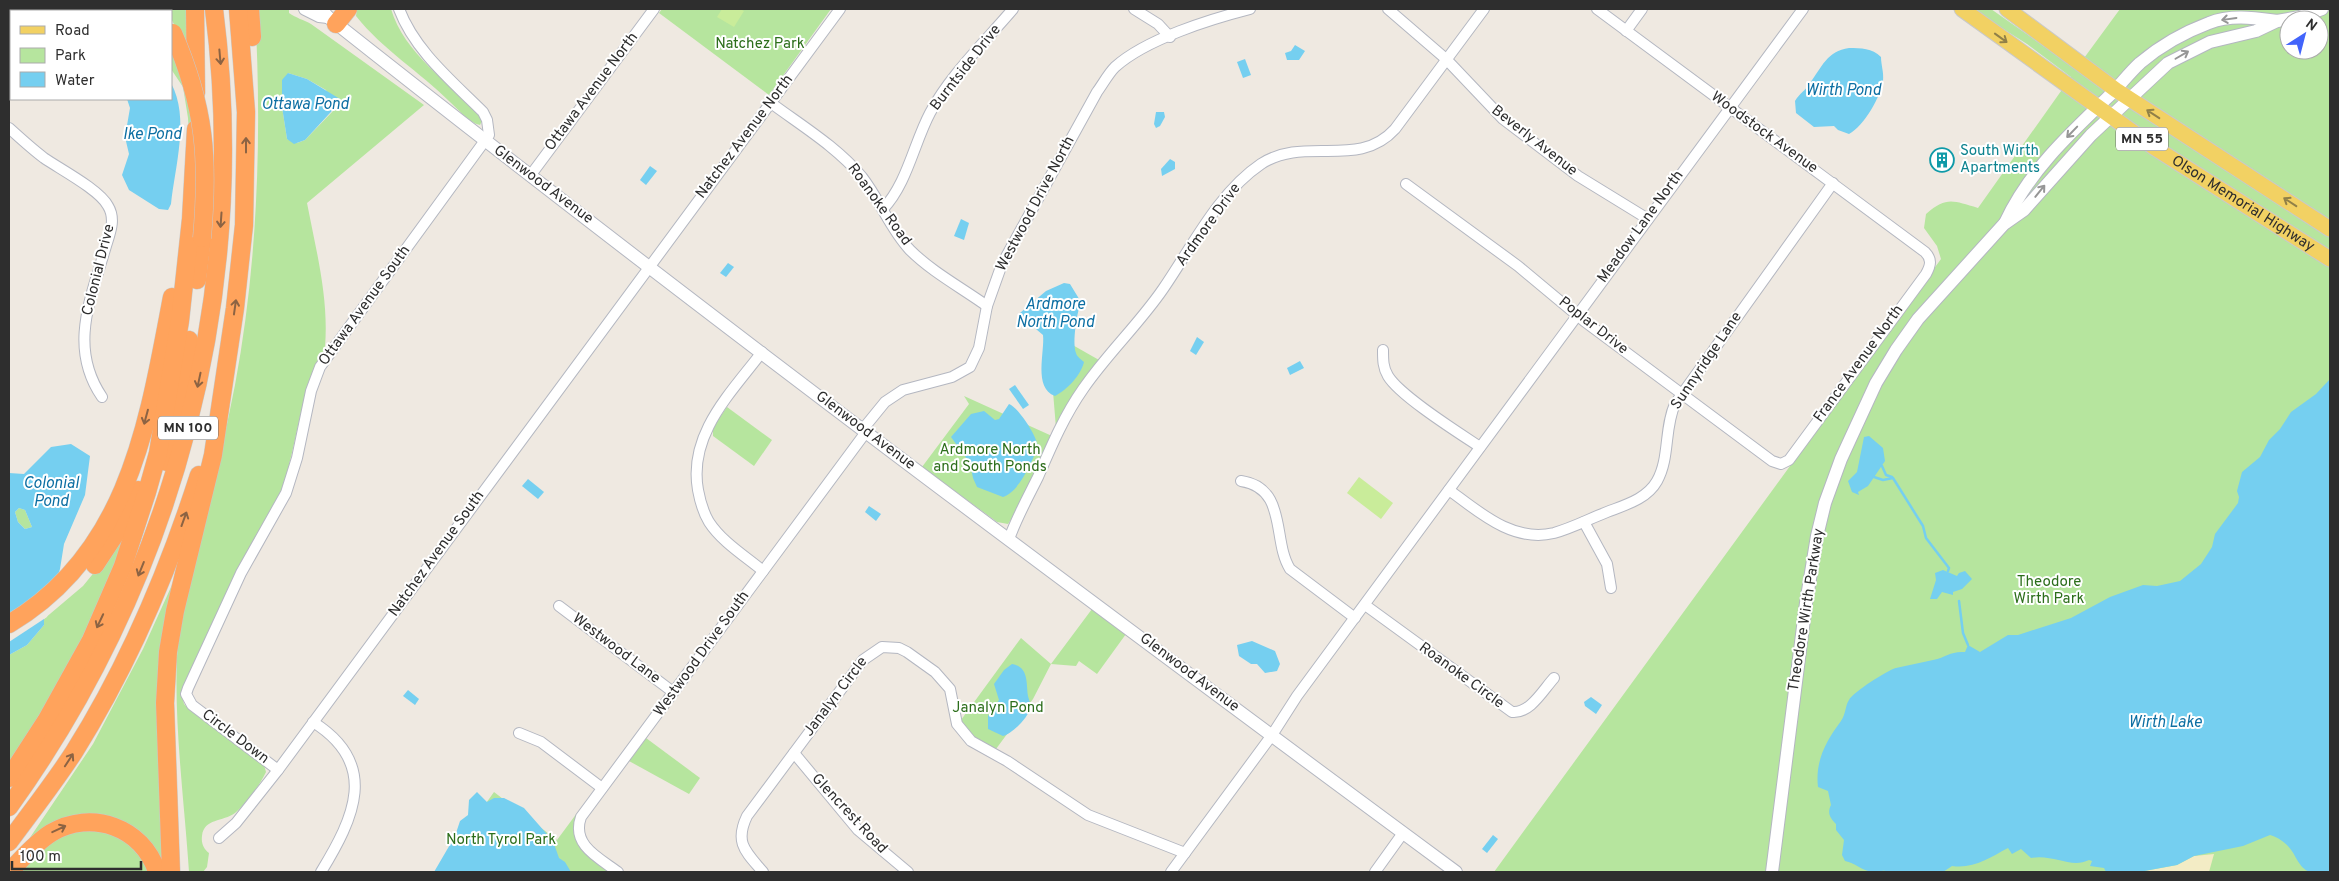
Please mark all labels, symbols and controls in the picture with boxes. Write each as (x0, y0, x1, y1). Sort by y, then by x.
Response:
legend (10, 10, 172, 100)
north arrow (2279, 10, 2329, 60)
one-way arrow (2222, 14, 2238, 24)
text: N (2302, 16, 2320, 36)
street label: Burntside Drive (926, 21, 1006, 115)
text: Road (55, 22, 90, 41)
street label: Ottawa Avenue North (541, 29, 643, 155)
one-way arrow (1994, 32, 2007, 43)
park label: Natchez Park (715, 35, 805, 54)
text: Park (55, 47, 86, 66)
one-way arrow (215, 49, 225, 65)
one-way arrow (2174, 50, 2189, 60)
street label: Natchez Avenue North (692, 71, 798, 203)
text: Water (55, 72, 95, 91)
water label: Wirth Pond (1805, 81, 1882, 101)
street label: Woodstock Avenue (1707, 88, 1821, 178)
water label: Ottawa Pond (261, 95, 350, 115)
street label: Beverly Avenue (1487, 101, 1581, 181)
one-way arrow (2147, 109, 2161, 119)
water label: Ike Pond (123, 125, 183, 145)
one-way arrow (2066, 125, 2078, 138)
road number: MN 55 (2116, 128, 2168, 150)
street label: Westwood Drive North (992, 133, 1080, 275)
one-way arrow (241, 138, 251, 154)
street label: Glenwood Avenue (489, 141, 597, 229)
place label: South Wirth Apartments (1960, 142, 2040, 178)
building icon: South Wirth Apartments (1929, 147, 1955, 173)
street label: Olson Memorial Highway (2168, 151, 2318, 256)
street label: Roanoke Road (843, 160, 915, 250)
street label: Meadow Lane North (1594, 167, 1688, 287)
street label: Ardmore Drive (1173, 180, 1245, 270)
one-way arrow (2034, 185, 2045, 198)
one-way arrow (2283, 197, 2297, 207)
one-way arrow (216, 211, 226, 227)
street label: Colonial Drive (78, 222, 120, 318)
street label: Ottawa Avenue South (315, 242, 415, 370)
street label: Poplar Drive (1554, 293, 1632, 359)
water label: Ardmore North Pond (1016, 295, 1095, 333)
one-way arrow (230, 300, 240, 316)
street label: France Avenue North (1810, 302, 1908, 426)
street label: Sunnyridge Lane (1667, 308, 1747, 414)
one-way arrow (194, 372, 203, 388)
street label: Glenwood Avenue (811, 387, 919, 475)
one-way arrow (140, 409, 150, 425)
road number: MN 100 (158, 416, 218, 439)
park label: Ardmore North and South Ponds (933, 441, 1047, 477)
water label: Colonial Pond (23, 474, 80, 512)
street label: Natchez Avenue South (385, 487, 489, 621)
one-way arrow (180, 512, 189, 528)
street label: Theodore Wirth Parkway (1785, 527, 1829, 693)
one-way arrow (136, 561, 146, 576)
park label: Theodore Wirth Park (2014, 573, 2084, 609)
street label: Westwood Drive South (650, 587, 754, 721)
street label: Westwood Lane (568, 610, 664, 688)
one-way arrow (94, 613, 104, 628)
street label: Glenwood Avenue (1135, 629, 1243, 717)
street label: Roanoke Circle (1415, 639, 1507, 713)
street label: Janalyn Circle (800, 653, 872, 741)
park label: Janalyn Pond (952, 699, 1044, 718)
street label: Circle Down (198, 705, 272, 769)
water label: Wirth Lake (2128, 713, 2202, 733)
one-way arrow (63, 753, 74, 767)
street label: Glencrest Road (807, 770, 891, 858)
one-way arrow (51, 824, 66, 834)
park label: North Tyrol Park (446, 831, 556, 850)
scale bar (12, 838, 141, 870)
text: 100 m (20, 848, 61, 867)

